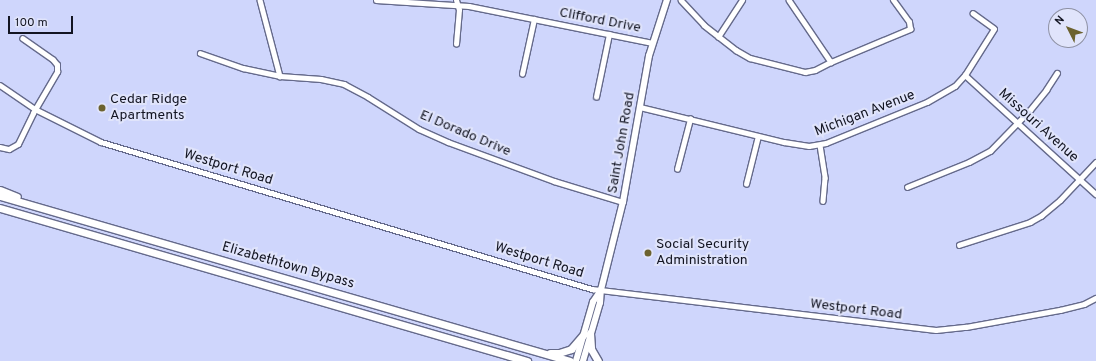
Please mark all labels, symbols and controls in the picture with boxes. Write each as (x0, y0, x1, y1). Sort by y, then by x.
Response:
street label: Clifford Drive (558, 5, 642, 37)
scale bar (10, 8, 75, 34)
north arrow (1048, 8, 1088, 48)
text: N (1052, 13, 1068, 28)
text: 100 m (15, 15, 48, 31)
street label: Missouri Avenue (994, 85, 1082, 167)
street label: Michigan Avenue (812, 87, 918, 141)
street label: Saint John Road (605, 91, 639, 195)
place label: Cedar Ridge Apartments (110, 92, 187, 124)
marker: Cedar Ridge Apartments (97, 103, 107, 113)
street label: El Dorado Drive (417, 107, 513, 161)
street label: Westport Road (181, 146, 275, 190)
place label: Social Security Administration (656, 237, 749, 270)
street label: Elizabethtown Bypass (220, 239, 356, 293)
street label: Westport Road (492, 239, 586, 283)
marker: Social Security Administration (643, 248, 653, 258)
street label: Westport Road (809, 296, 903, 324)

